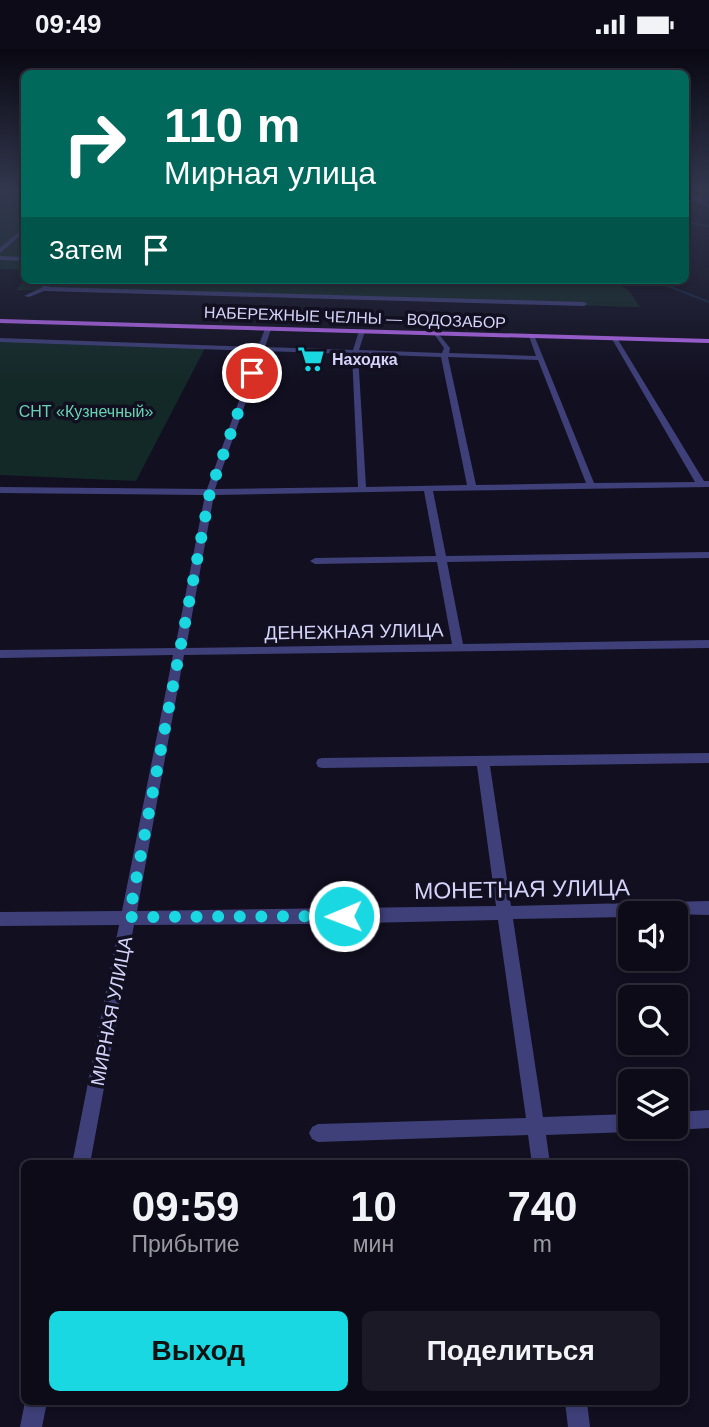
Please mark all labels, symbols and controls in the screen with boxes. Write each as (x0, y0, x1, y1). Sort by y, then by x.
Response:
text: 09:49 (35, 9, 102, 39)
icon: right (49, 98, 140, 189)
text: 110 m (164, 98, 300, 152)
text: Мирная улица (164, 155, 376, 191)
icon: arrive (137, 231, 175, 269)
text: Затем (49, 235, 123, 265)
street label: НАБЕРЕЖНЫЕ ЧЕЛНЫ — ВОДОЗАБОР (204, 304, 506, 331)
pin (222, 343, 282, 403)
supermarket icon: Находка (296, 344, 326, 374)
place label: Находка (332, 351, 398, 368)
icon: arrive (233, 354, 271, 392)
park label: СНТ «Кузнечный» (19, 403, 153, 420)
street label: ДЕНЕЖНАЯ УЛИЦА (264, 619, 444, 644)
street label: МОНЕТНАЯ УЛИЦА (414, 874, 631, 904)
position arrow (307, 879, 381, 953)
map controls (618, 901, 688, 1139)
button: sound (618, 901, 688, 971)
street label: МИРНАЯ УЛИЦА (87, 934, 136, 1088)
button: search (618, 985, 688, 1055)
button: layers (618, 1069, 688, 1139)
text: 09:59 (132, 1183, 239, 1230)
text: 10 (350, 1183, 397, 1230)
text: 740 (507, 1183, 577, 1230)
text: Прибытие (132, 1231, 240, 1257)
text: мин (353, 1231, 394, 1257)
text: m (533, 1231, 552, 1257)
button: Выход (49, 1311, 348, 1391)
button: Поделиться (362, 1311, 660, 1391)

